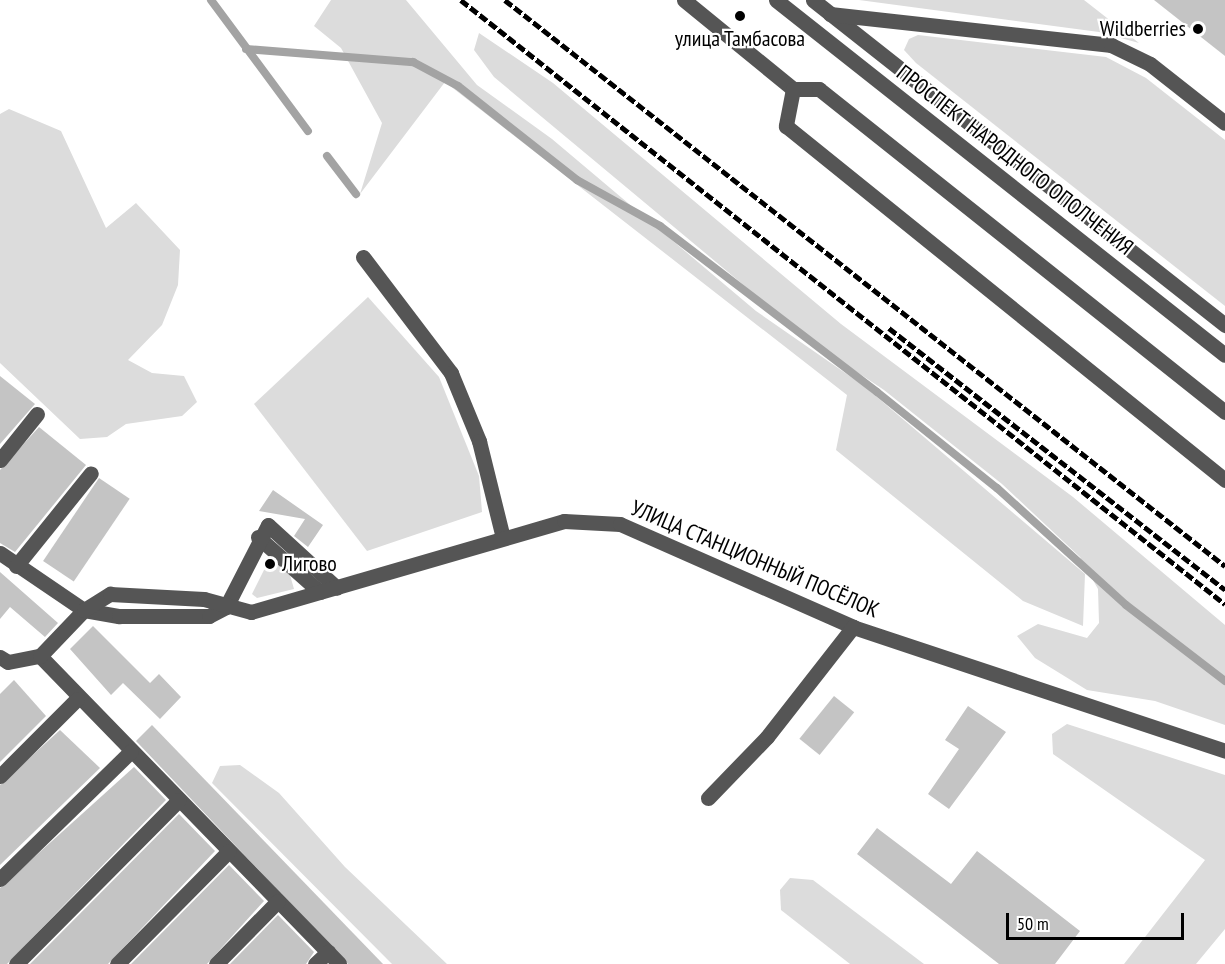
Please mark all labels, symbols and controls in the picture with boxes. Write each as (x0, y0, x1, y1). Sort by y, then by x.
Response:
marker: улица Тамбасова (733, 9, 747, 23)
place label: Wildberries (1100, 16, 1186, 42)
marker: Wildberries (1191, 22, 1205, 36)
place label: улица Тамбасова (675, 26, 805, 52)
street label: ПРОСПЕКТ НАРОДНОГО ОПОЛЧЕНИЯ (891, 59, 1139, 261)
street label: УЛИЦА СТАНЦИОННЫЙ ПОСЁЛОК (627, 495, 883, 623)
place label: Лигово (282, 551, 337, 577)
marker: Лигово (263, 557, 277, 571)
scale bar (1009, 901, 1188, 939)
text: 50 m (1017, 912, 1049, 935)

